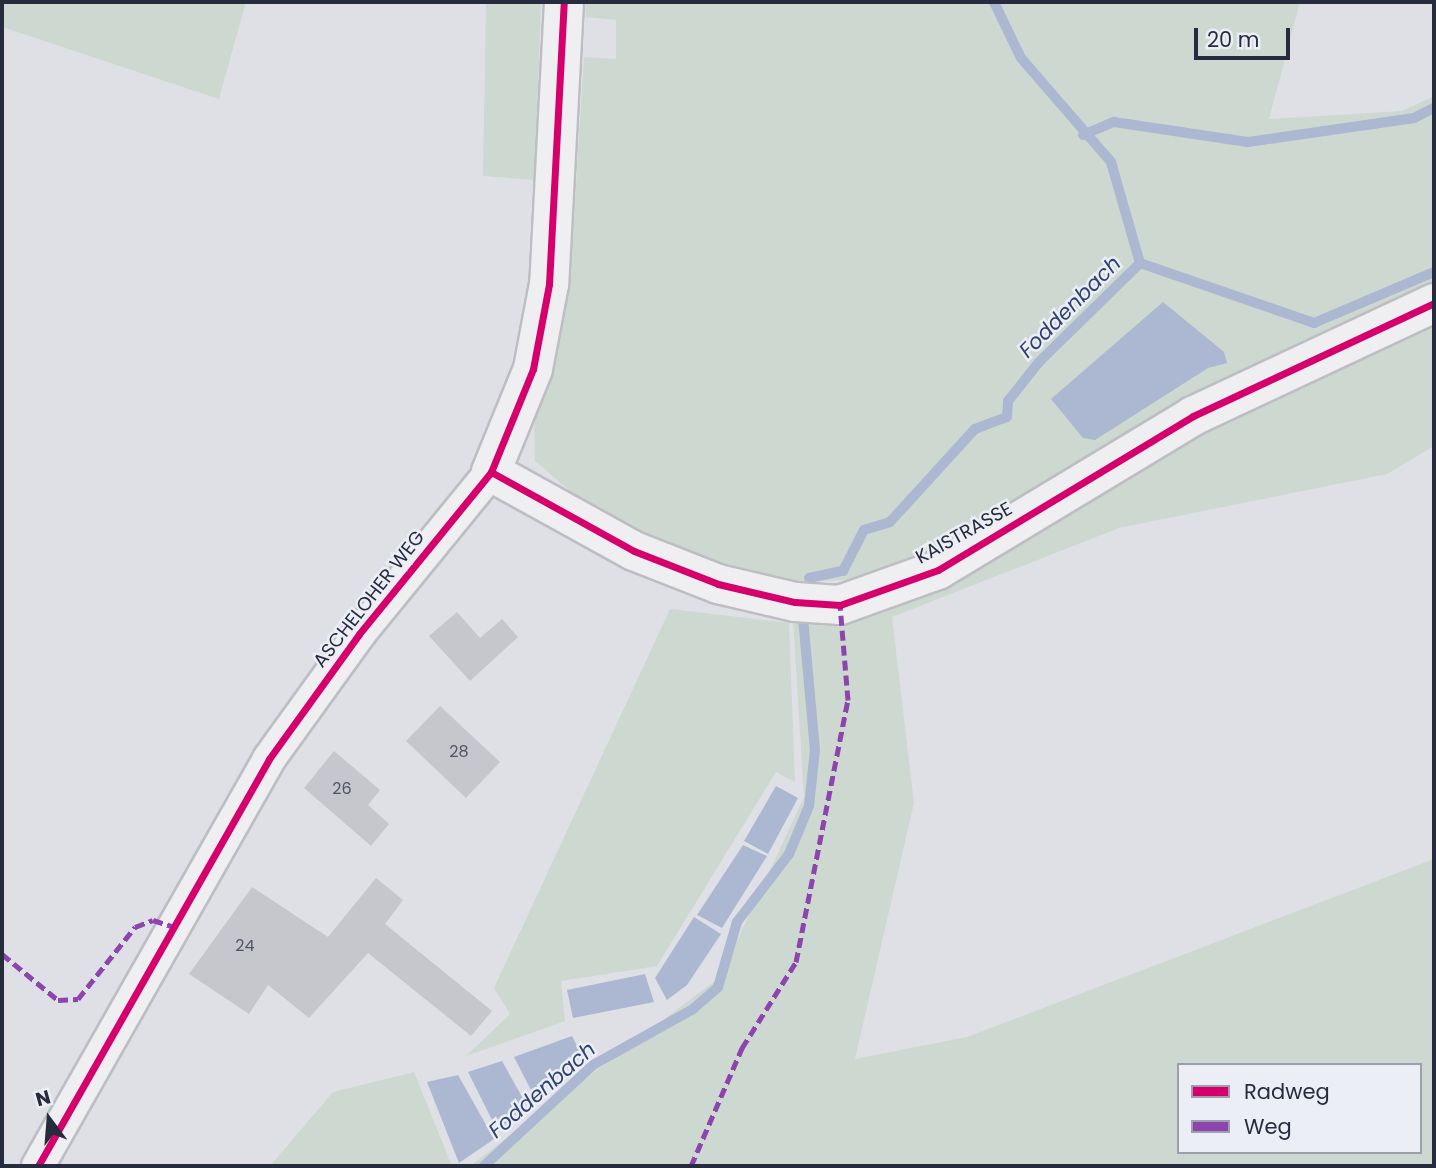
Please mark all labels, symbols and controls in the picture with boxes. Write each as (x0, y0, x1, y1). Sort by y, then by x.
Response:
scale bar (1198, 14, 1294, 58)
text: 20 m (1207, 25, 1260, 54)
water label: Foddenbach (1014, 251, 1126, 363)
street label: KAISTRASSE (912, 497, 1016, 569)
street label: ASCHELOHER WEG (309, 526, 429, 672)
house number: 28 (449, 742, 469, 762)
house number: 26 (332, 779, 352, 799)
house number: 24 (235, 936, 255, 956)
water label: Foddenbach (483, 1037, 601, 1143)
legend (1177, 1063, 1422, 1154)
text: Radweg (1244, 1077, 1330, 1106)
text: N (32, 1083, 54, 1113)
north arrow (14, 1084, 84, 1154)
text: Weg (1244, 1112, 1292, 1141)

